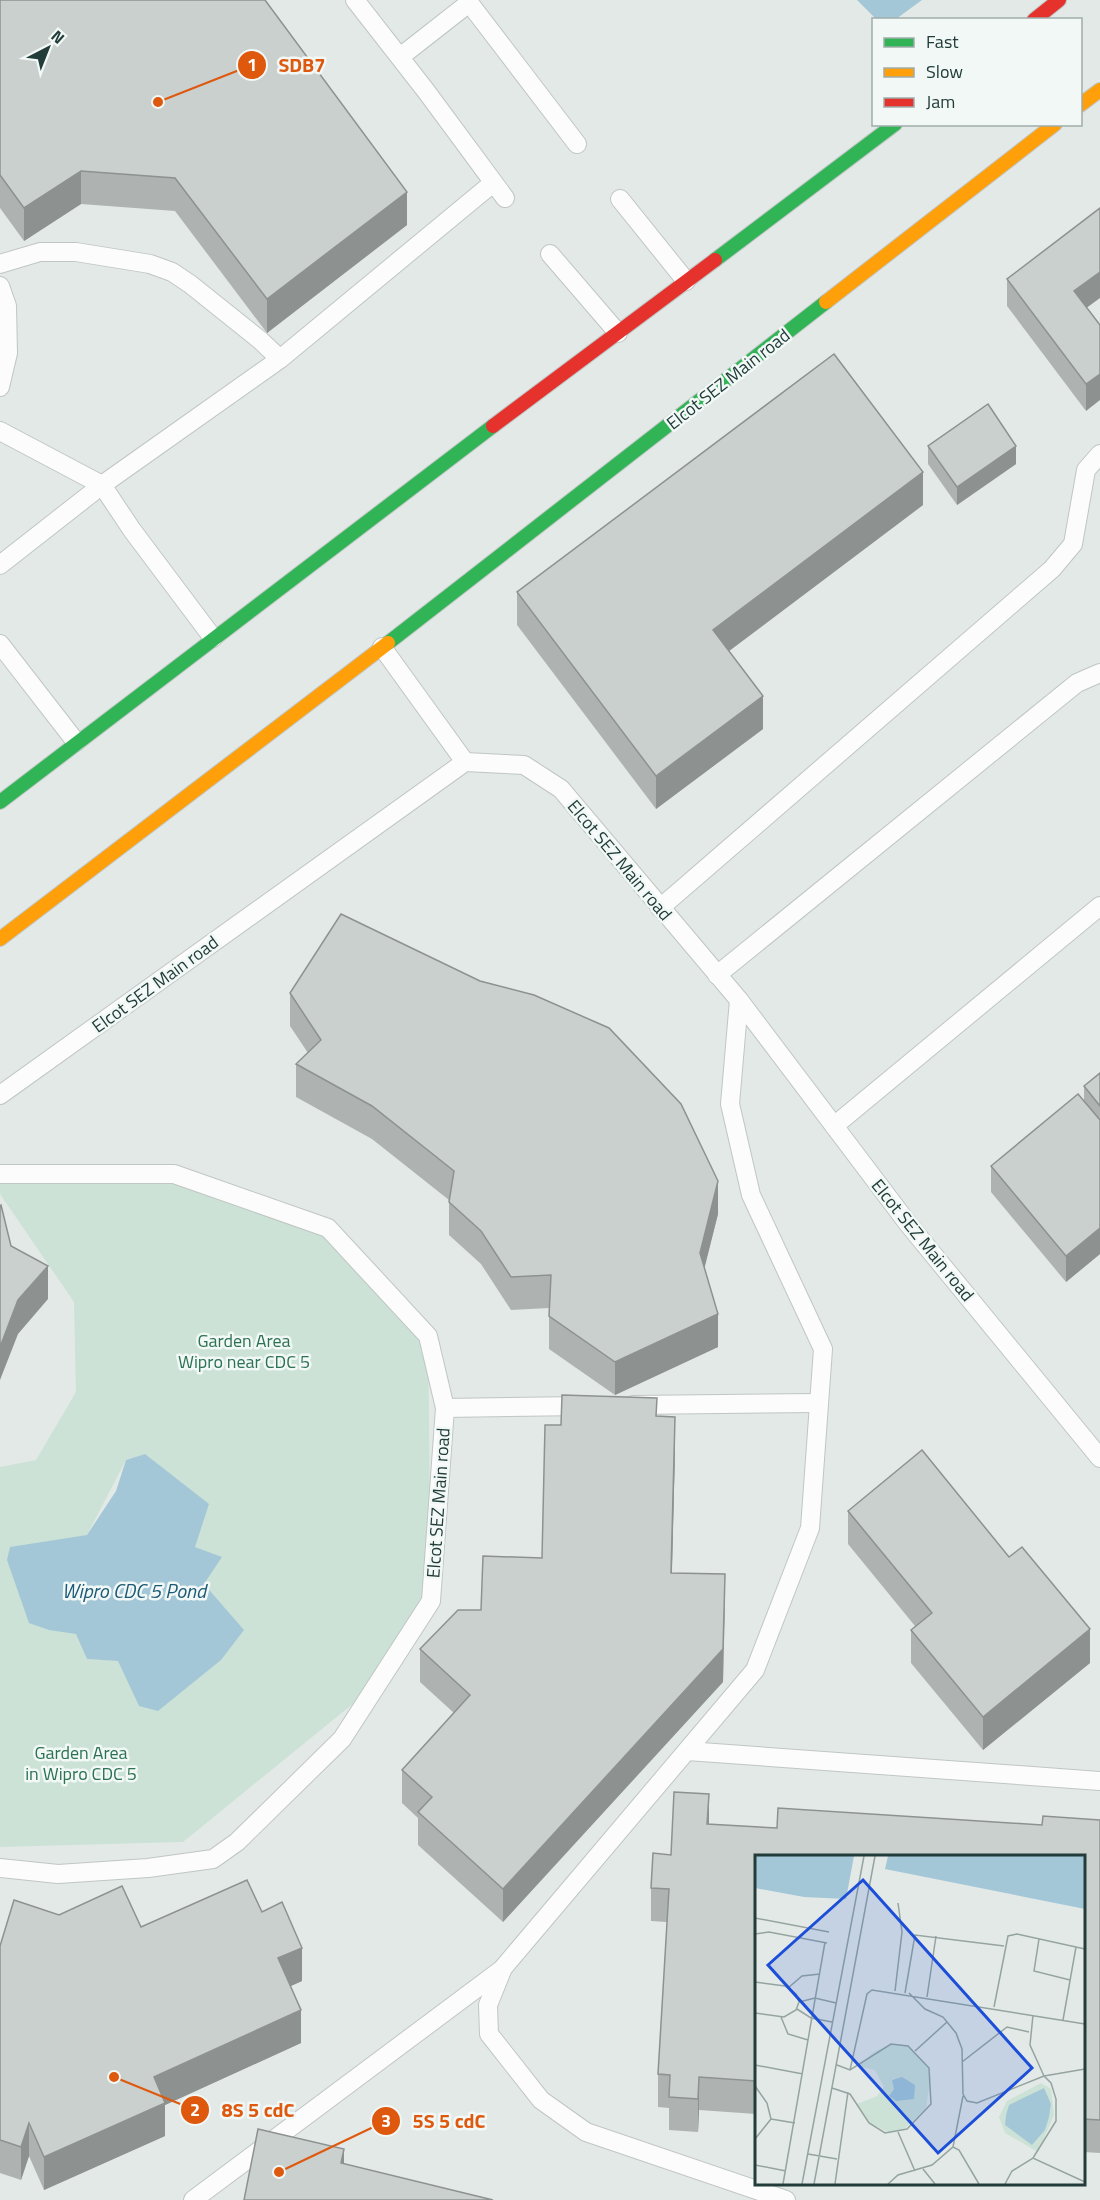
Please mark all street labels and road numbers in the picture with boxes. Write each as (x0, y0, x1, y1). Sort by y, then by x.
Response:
street label: Elcot SEZ Main road (660, 322, 796, 436)
street label: Elcot SEZ Main road (561, 794, 679, 926)
street label: Elcot SEZ Main road (86, 929, 224, 1039)
street label: Elcot SEZ Main road (865, 1173, 981, 1307)
street label: Elcot SEZ Main road (419, 1427, 457, 1579)

